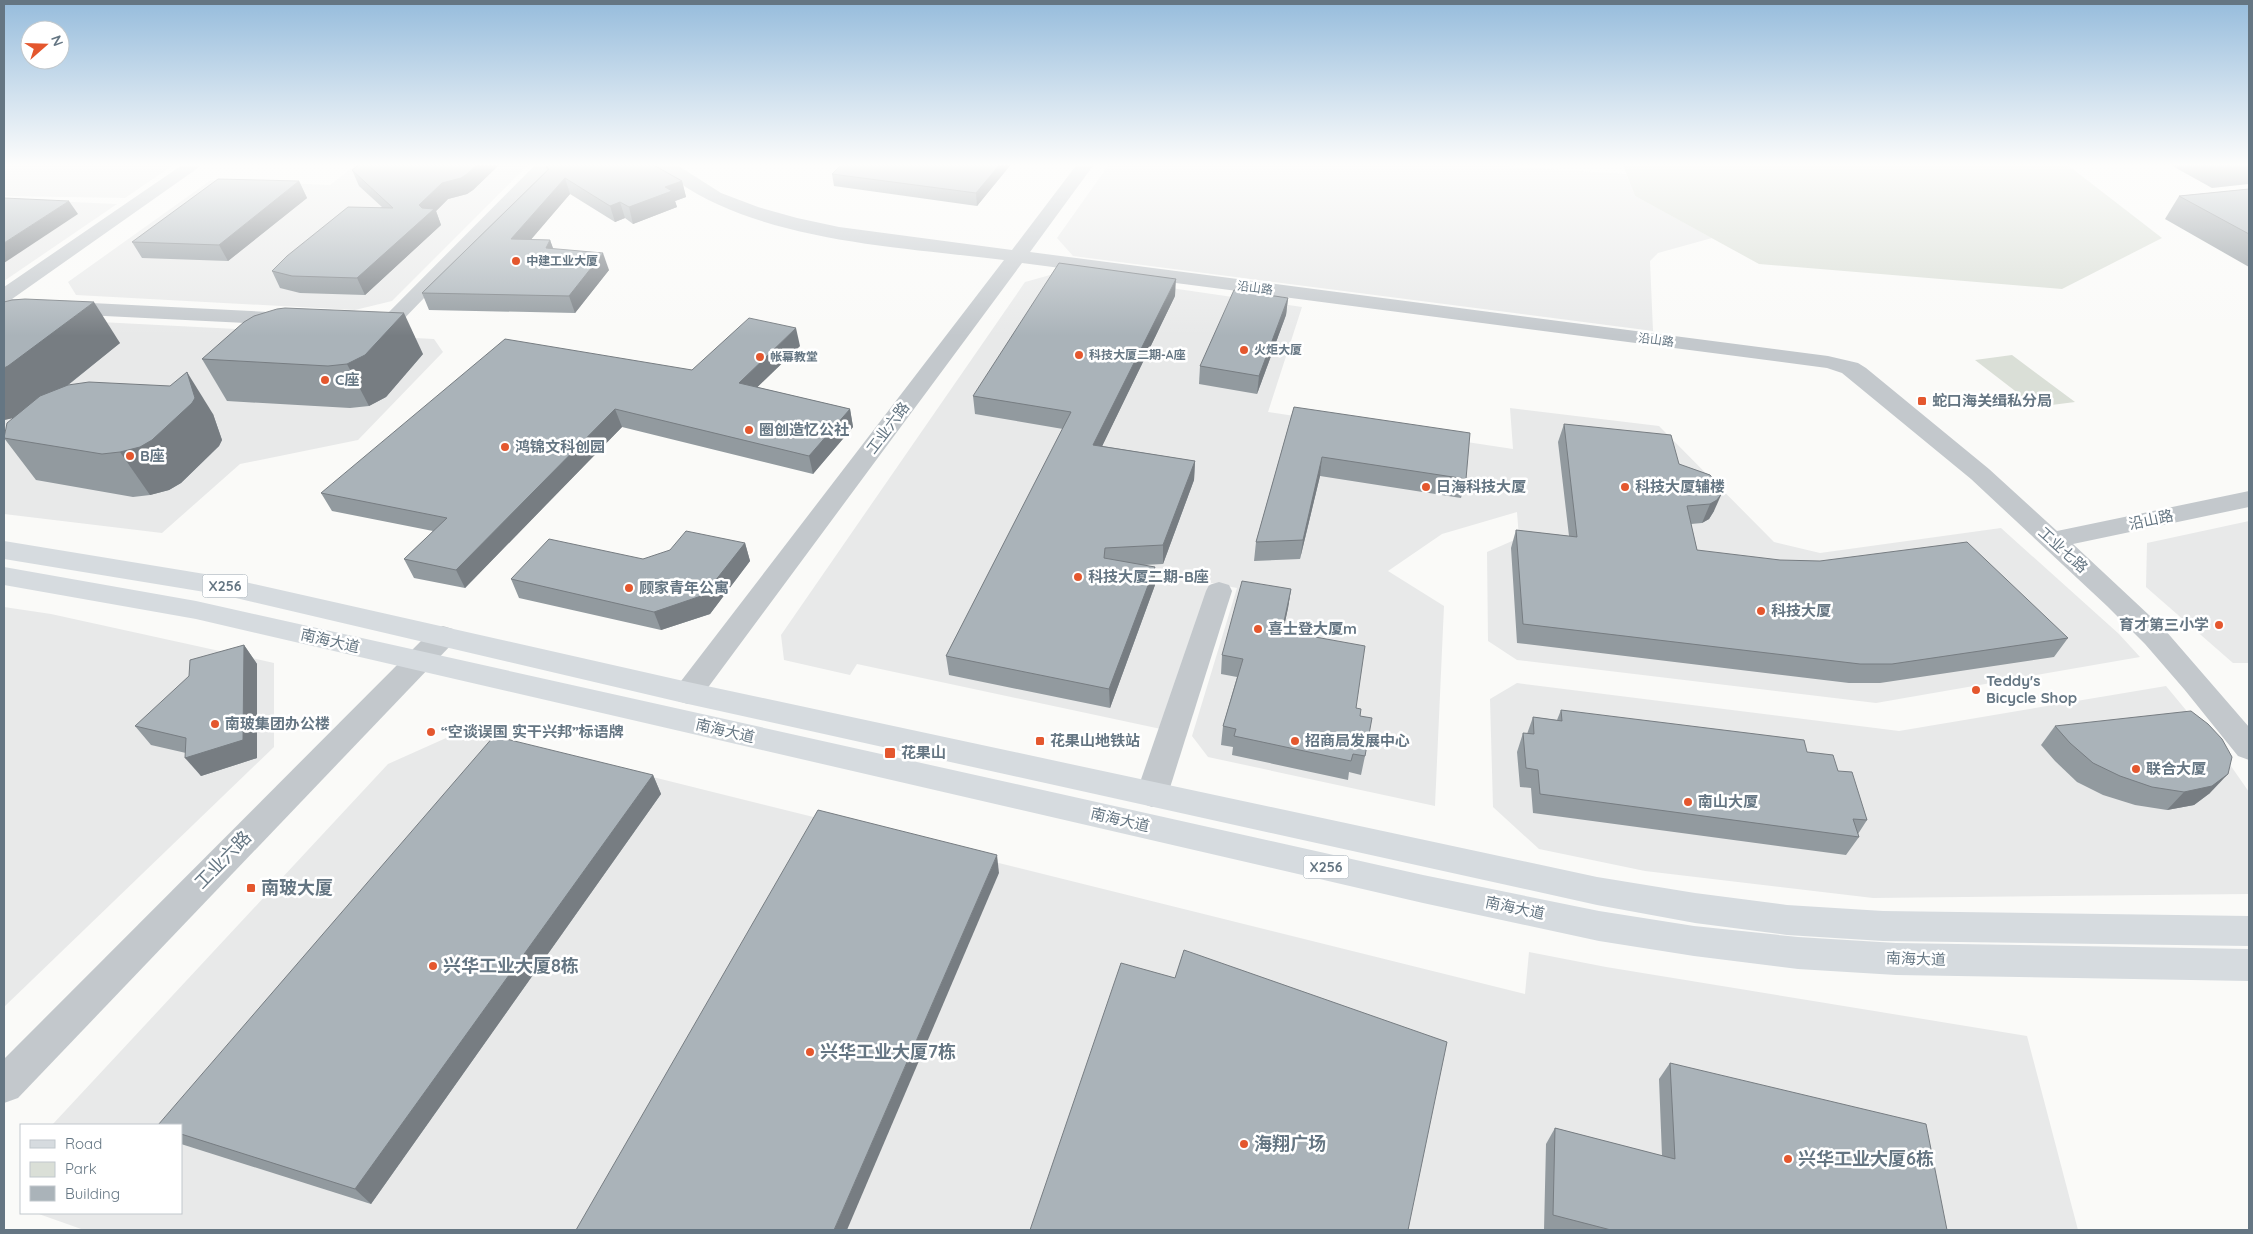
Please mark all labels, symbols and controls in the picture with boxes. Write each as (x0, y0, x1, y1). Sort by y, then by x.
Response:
north arrow (20, 20, 70, 70)
text: N (47, 33, 67, 48)
place label: 中建工业大厦 (526, 253, 598, 268)
marker: 中建工业大厦 (510, 255, 522, 267)
street label: 沿山路 (1236, 278, 1274, 297)
street label: 沿山路 (1637, 330, 1675, 349)
place label: 火炬大厦 (1254, 342, 1302, 357)
marker: 火炬大厦 (1238, 344, 1250, 356)
place label: 科技大厦二期-A座 (1089, 347, 1185, 362)
place label: 帐幕教堂 (770, 349, 818, 364)
marker: 科技大厦二期-A座 (1073, 349, 1085, 361)
marker: 帐幕教堂 (754, 351, 766, 363)
place label: C座 (335, 370, 359, 389)
marker: C座 (319, 374, 331, 386)
place label: 蛇口海关缉私分局 (1932, 391, 2052, 410)
marker: 蛇口海关缉私分局 (1916, 395, 1928, 407)
street label: 工业六路 (862, 398, 913, 457)
place label: 圈创造忆公社 (759, 420, 849, 439)
marker: 圈创造忆公社 (743, 424, 755, 436)
place label: 鸿锦文科创园 (515, 437, 605, 456)
marker: 鸿锦文科创园 (499, 441, 511, 453)
place label: B座 (140, 446, 165, 465)
marker: B座 (124, 450, 136, 462)
place label: 日海科技大厦 (1436, 477, 1526, 496)
place label: 科技大厦辅楼 (1635, 477, 1725, 496)
marker: 日海科技大厦 (1420, 481, 1432, 493)
marker: 科技大厦辅楼 (1619, 481, 1631, 493)
street label: 沿山路 (2127, 506, 2175, 533)
street label: 工业七路 (2035, 522, 2092, 577)
place label: 科技大厦二期-B座 (1088, 567, 1209, 586)
marker: 科技大厦二期-B座 (1072, 571, 1084, 583)
road number: X256 (202, 574, 248, 598)
place label: 顾家青年公寓 (639, 578, 729, 597)
marker: 顾家青年公寓 (623, 582, 635, 594)
place label: 科技大厦 (1771, 601, 1831, 620)
marker: 科技大厦 (1755, 605, 1767, 617)
place label: 育才第三小学 (2119, 615, 2209, 634)
place label: 喜士登大厦m (1268, 619, 1357, 638)
marker: 育才第三小学 (2213, 619, 2225, 631)
marker: 喜士登大厦m (1252, 623, 1264, 635)
street label: 南海大道 (299, 625, 361, 657)
place label: Teddy's Bicycle Shop (1986, 671, 2077, 707)
marker: Teddy's Bicycle Shop (1970, 684, 1982, 696)
place label: 南玻集团办公楼 (225, 714, 330, 733)
street label: 南海大道 (694, 715, 756, 747)
marker: 南玻集团办公楼 (209, 718, 221, 730)
place label: “空谈误国 实干兴邦”标语牌 (441, 722, 624, 741)
marker: “空谈误国 实干兴邦”标语牌 (425, 726, 437, 738)
place label: 花果山地铁站 (1050, 731, 1140, 750)
place label: 招商局发展中心 (1305, 731, 1410, 750)
marker: 花果山地铁站 (1034, 735, 1046, 747)
marker: 招商局发展中心 (1289, 735, 1301, 747)
place label: 花果山 (901, 743, 946, 762)
marker: 花果山 (883, 746, 897, 760)
place label: 联合大厦 (2146, 759, 2206, 778)
marker: 联合大厦 (2130, 763, 2142, 775)
place label: 南山大厦 (1698, 792, 1758, 811)
marker: 南山大厦 (1682, 796, 1694, 808)
street label: 南海大道 (1089, 804, 1151, 836)
street label: 工业六路 (189, 826, 256, 894)
road number: X256 (1304, 856, 1348, 879)
place label: 南玻大厦 (261, 876, 333, 899)
marker: 南玻大厦 (245, 882, 257, 894)
street label: 南海大道 (1484, 892, 1546, 923)
street label: 南海大道 (1886, 948, 1946, 969)
place label: 兴华工业大厦8栋 (443, 954, 579, 977)
marker: 兴华工业大厦8栋 (427, 960, 439, 972)
place label: 兴华工业大厦7栋 (820, 1040, 956, 1063)
marker: 兴华工业大厦7栋 (804, 1046, 816, 1058)
legend (20, 1124, 182, 1214)
place label: 海翔广场 (1254, 1132, 1326, 1155)
text: Road (65, 1134, 102, 1153)
marker: 海翔广场 (1238, 1138, 1250, 1150)
place label: 兴华工业大厦6栋 (1798, 1147, 1934, 1170)
marker: 兴华工业大厦6栋 (1782, 1153, 1794, 1165)
text: Park (65, 1159, 97, 1178)
text: Building (65, 1184, 120, 1203)

